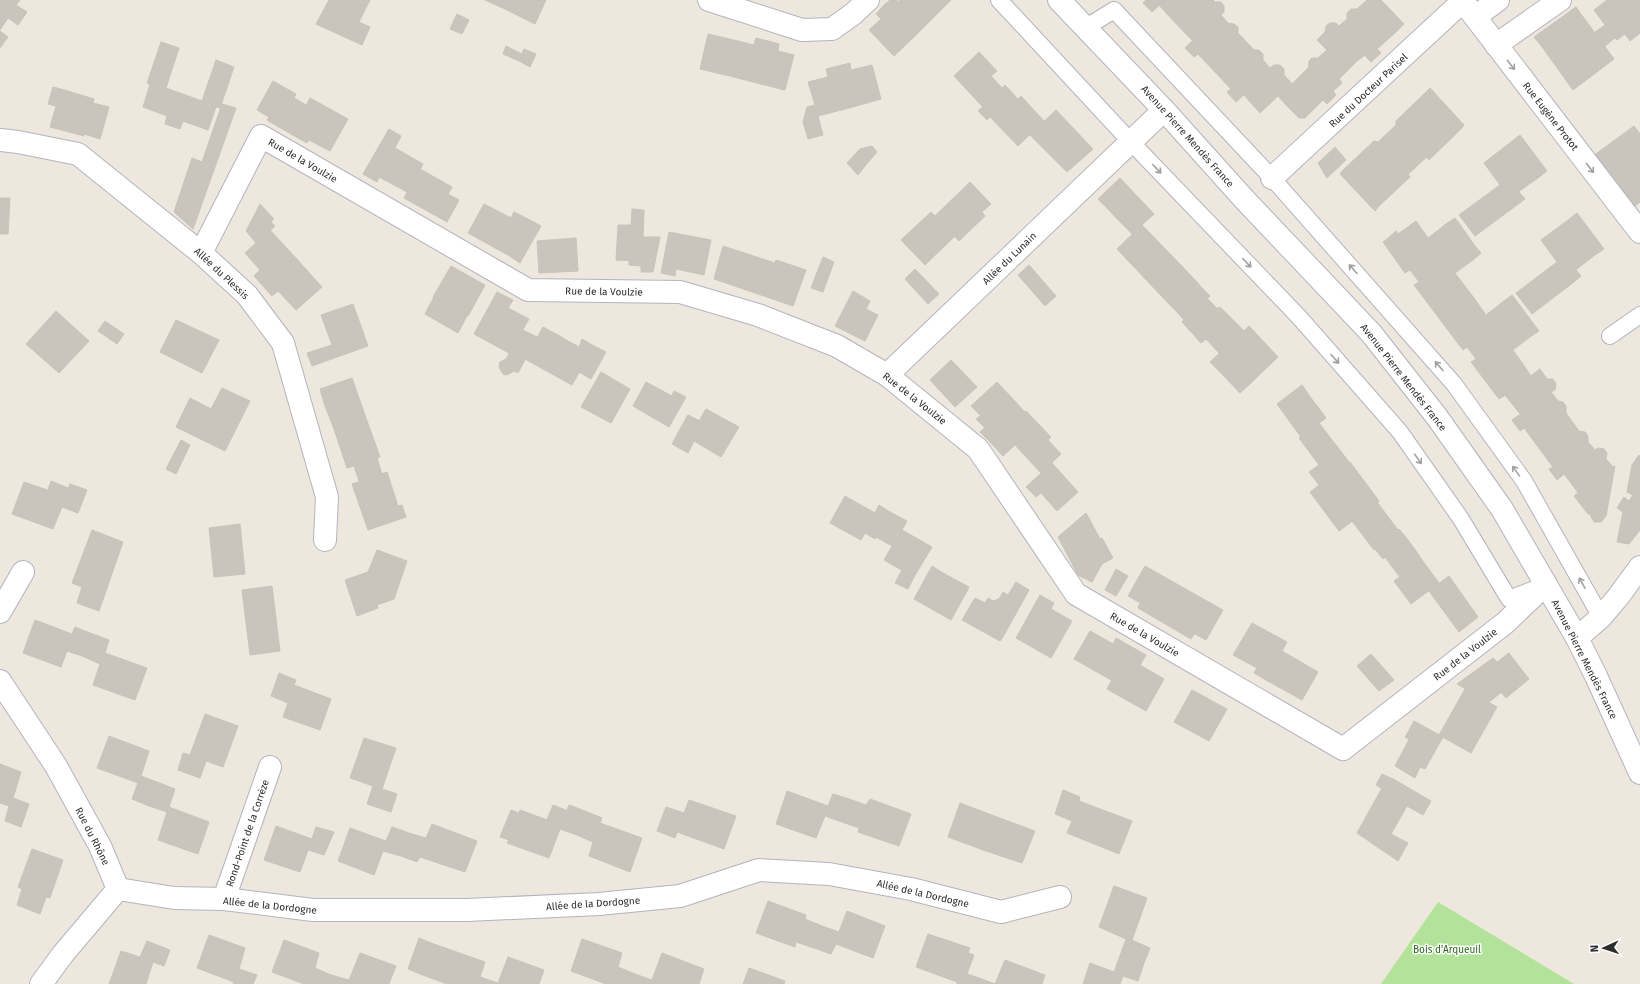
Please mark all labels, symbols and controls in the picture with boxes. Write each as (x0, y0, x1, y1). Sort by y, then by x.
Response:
street label: Rue du Docteur Parisel (1327, 51, 1411, 130)
one-way arrow (1507, 59, 1515, 70)
street label: Rue Eugène Protot (1520, 80, 1581, 153)
street label: Avenue Pierre Mendès France (1138, 83, 1236, 190)
street label: Rue de la Voulzie (266, 136, 339, 185)
one-way arrow (1586, 162, 1595, 173)
one-way arrow (1152, 164, 1162, 174)
street label: Allée du Lunain (980, 230, 1039, 287)
street label: Allée du Plessis (192, 245, 251, 302)
one-way arrow (1242, 258, 1252, 268)
one-way arrow (1348, 264, 1357, 274)
street label: Rue de la Voulzie (565, 285, 643, 299)
street label: Avenue Pierre Mendès France (1358, 322, 1449, 434)
one-way arrow (1331, 353, 1340, 364)
one-way arrow (1434, 361, 1443, 371)
street label: Rue de la Voulzie (880, 370, 949, 427)
one-way arrow (1414, 453, 1422, 464)
one-way arrow (1512, 465, 1520, 476)
one-way arrow (1577, 577, 1585, 589)
street label: Avenue Pierre Mendès France (1549, 598, 1620, 721)
street label: Rue de la Voulzie (1108, 610, 1181, 659)
street label: Rue de la Voulzie (1431, 626, 1500, 683)
street label: Rond-Point de la Corrèze (224, 778, 272, 889)
street label: Rue du Rhône (72, 805, 112, 867)
street label: Allée de la Dordogne (875, 878, 970, 910)
street label: Allée de la Dordogne (222, 895, 317, 917)
street label: Allée de la Dordogne (546, 895, 641, 913)
north arrow (1584, 928, 1624, 968)
park label: Bois d'Arqueuil (1413, 944, 1481, 956)
text: N (1588, 945, 1601, 952)

